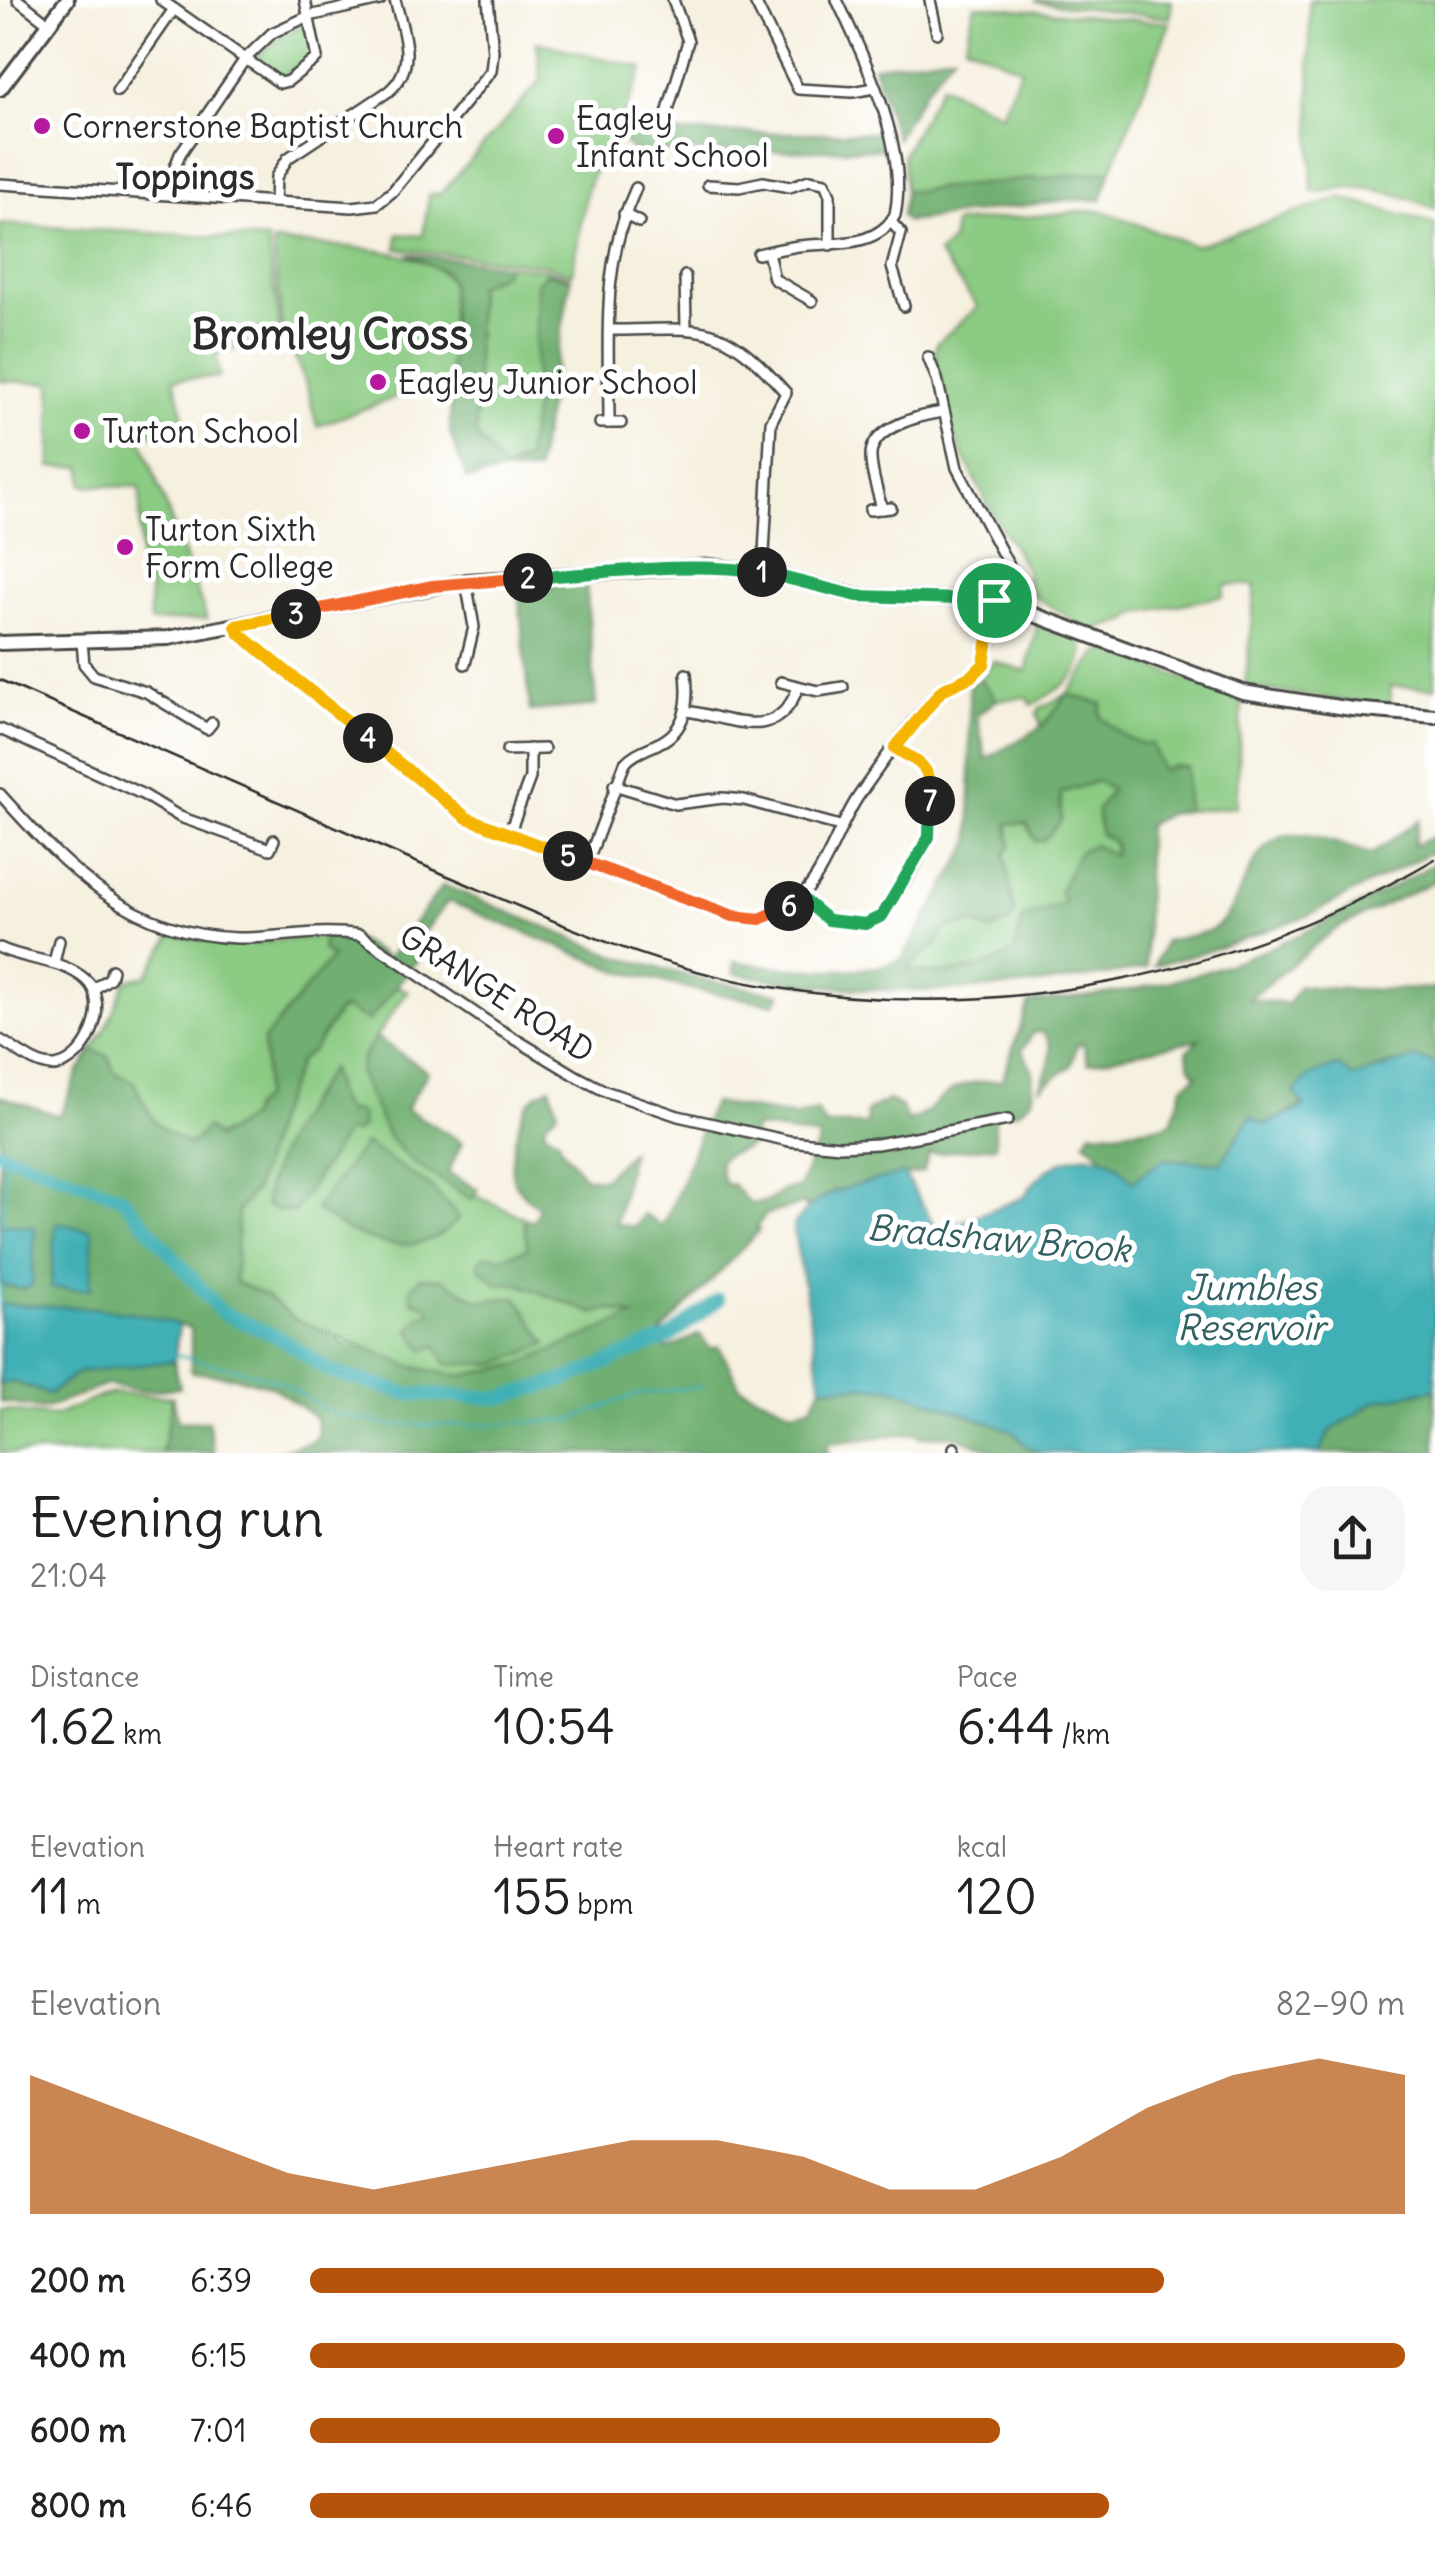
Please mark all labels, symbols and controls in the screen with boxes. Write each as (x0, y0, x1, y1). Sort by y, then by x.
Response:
place label: Eagley Infant School (576, 98, 769, 176)
place label: Cornerstone Baptist Church (62, 106, 463, 147)
marker: Cornerstone Baptist Church (31, 115, 53, 137)
marker: Eagley Infant School (545, 125, 567, 147)
district label: Toppings (115, 154, 255, 198)
district label: Bromley Cross (192, 308, 468, 360)
place label: Eagley Junior School (398, 362, 698, 403)
marker: Eagley Junior School (367, 371, 389, 393)
place label: Turton School (102, 411, 299, 452)
marker: Turton School (71, 420, 93, 442)
place label: Turton Sixth Form College (145, 509, 334, 587)
marker: Turton Sixth Form College (114, 536, 136, 558)
pin: 1 (737, 547, 787, 597)
pin: 2 (503, 553, 553, 603)
text: 1 (756, 554, 768, 590)
pin (952, 558, 1037, 643)
text: 2 (520, 560, 536, 596)
icon: arrive (967, 573, 1022, 628)
pin: 3 (271, 589, 321, 639)
text: 3 (288, 596, 304, 632)
pin: 4 (343, 713, 393, 763)
text: 4 (360, 720, 376, 756)
pin: 7 (905, 776, 955, 826)
text: 7 (923, 783, 937, 819)
pin: 5 (543, 831, 593, 881)
text: 5 (560, 838, 576, 874)
pin: 6 (764, 881, 814, 931)
text: 6 (781, 888, 797, 924)
street label: GRANGE ROAD (392, 915, 602, 1071)
water label: Bradshaw Brook (866, 1205, 1134, 1272)
water label: Jumbles Reservoir (1177, 1265, 1329, 1349)
text: Evening run (30, 1483, 324, 1552)
button: share (1300, 1486, 1405, 1591)
text: 21:04 (30, 1555, 107, 1596)
text: Distance (30, 1659, 139, 1695)
text: Time (493, 1659, 554, 1695)
text: Pace (957, 1659, 1018, 1695)
text: 1.62 (30, 1695, 116, 1758)
text: 10:54 (493, 1695, 615, 1758)
text: 6:44 (957, 1695, 1055, 1758)
text: km (116, 1716, 162, 1752)
text: /km (1055, 1716, 1110, 1752)
text: Elevation (30, 1829, 145, 1865)
text: Heart rate (493, 1829, 623, 1865)
text: kcal (957, 1829, 1007, 1865)
text: 11 (30, 1865, 70, 1928)
text: 155 (493, 1865, 571, 1928)
text: 120 (957, 1865, 1037, 1928)
text: m (70, 1886, 101, 1922)
text: bpm (571, 1886, 633, 1922)
text: Elevation (30, 1983, 161, 2024)
text: 82–90 m (1276, 1983, 1405, 2024)
text: 200 m (30, 2260, 125, 2301)
text: 6:39 (190, 2260, 252, 2301)
text: 400 m (30, 2335, 126, 2376)
text: 6:15 (190, 2335, 247, 2376)
text: 600 m (30, 2410, 126, 2451)
text: 7:01 (190, 2410, 247, 2451)
text: 800 m (30, 2485, 126, 2526)
text: 6:46 (190, 2485, 253, 2526)

